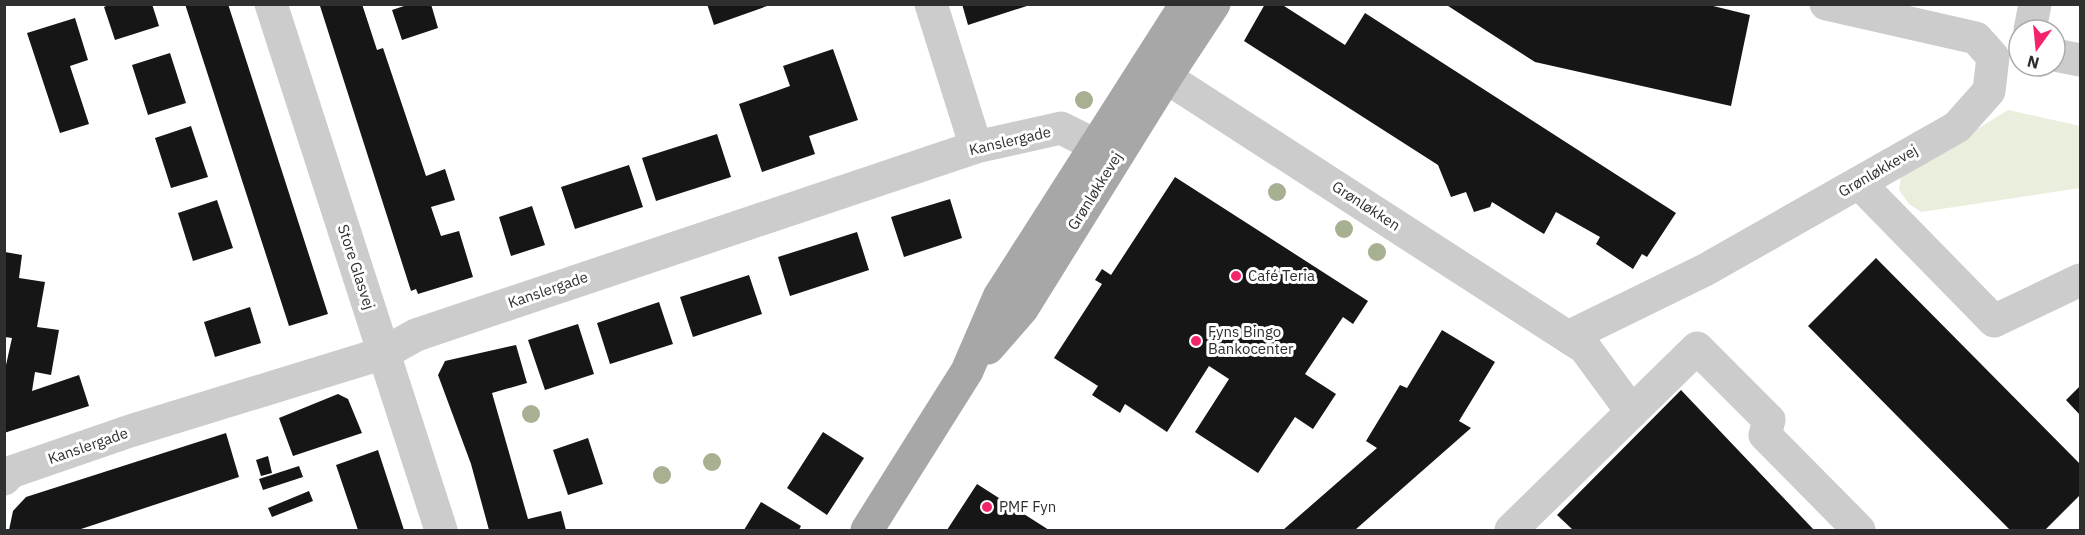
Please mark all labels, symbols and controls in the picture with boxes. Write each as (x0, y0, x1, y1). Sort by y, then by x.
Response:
north arrow (2007, 18, 2067, 78)
text: N (2025, 51, 2041, 74)
street label: Kanslergade (967, 122, 1053, 159)
street label: Grønløkkevej (1835, 140, 1921, 201)
street label: Grønløkkevej (1063, 148, 1126, 233)
street label: Grønløkken (1328, 176, 1404, 235)
street label: Store Glasvej (334, 222, 379, 312)
place label: Café Teria (1248, 266, 1315, 285)
street label: Kanslergade (505, 267, 590, 312)
marker: Café Teria (1229, 269, 1243, 283)
place label: Fyns Bingo Bankocenter (1208, 322, 1294, 358)
marker: Fyns Bingo Bankocenter (1189, 334, 1203, 348)
street label: Kanslergade (45, 423, 130, 468)
place label: PMF Fyn (999, 497, 1056, 516)
marker: PMF Fyn (980, 500, 994, 514)

